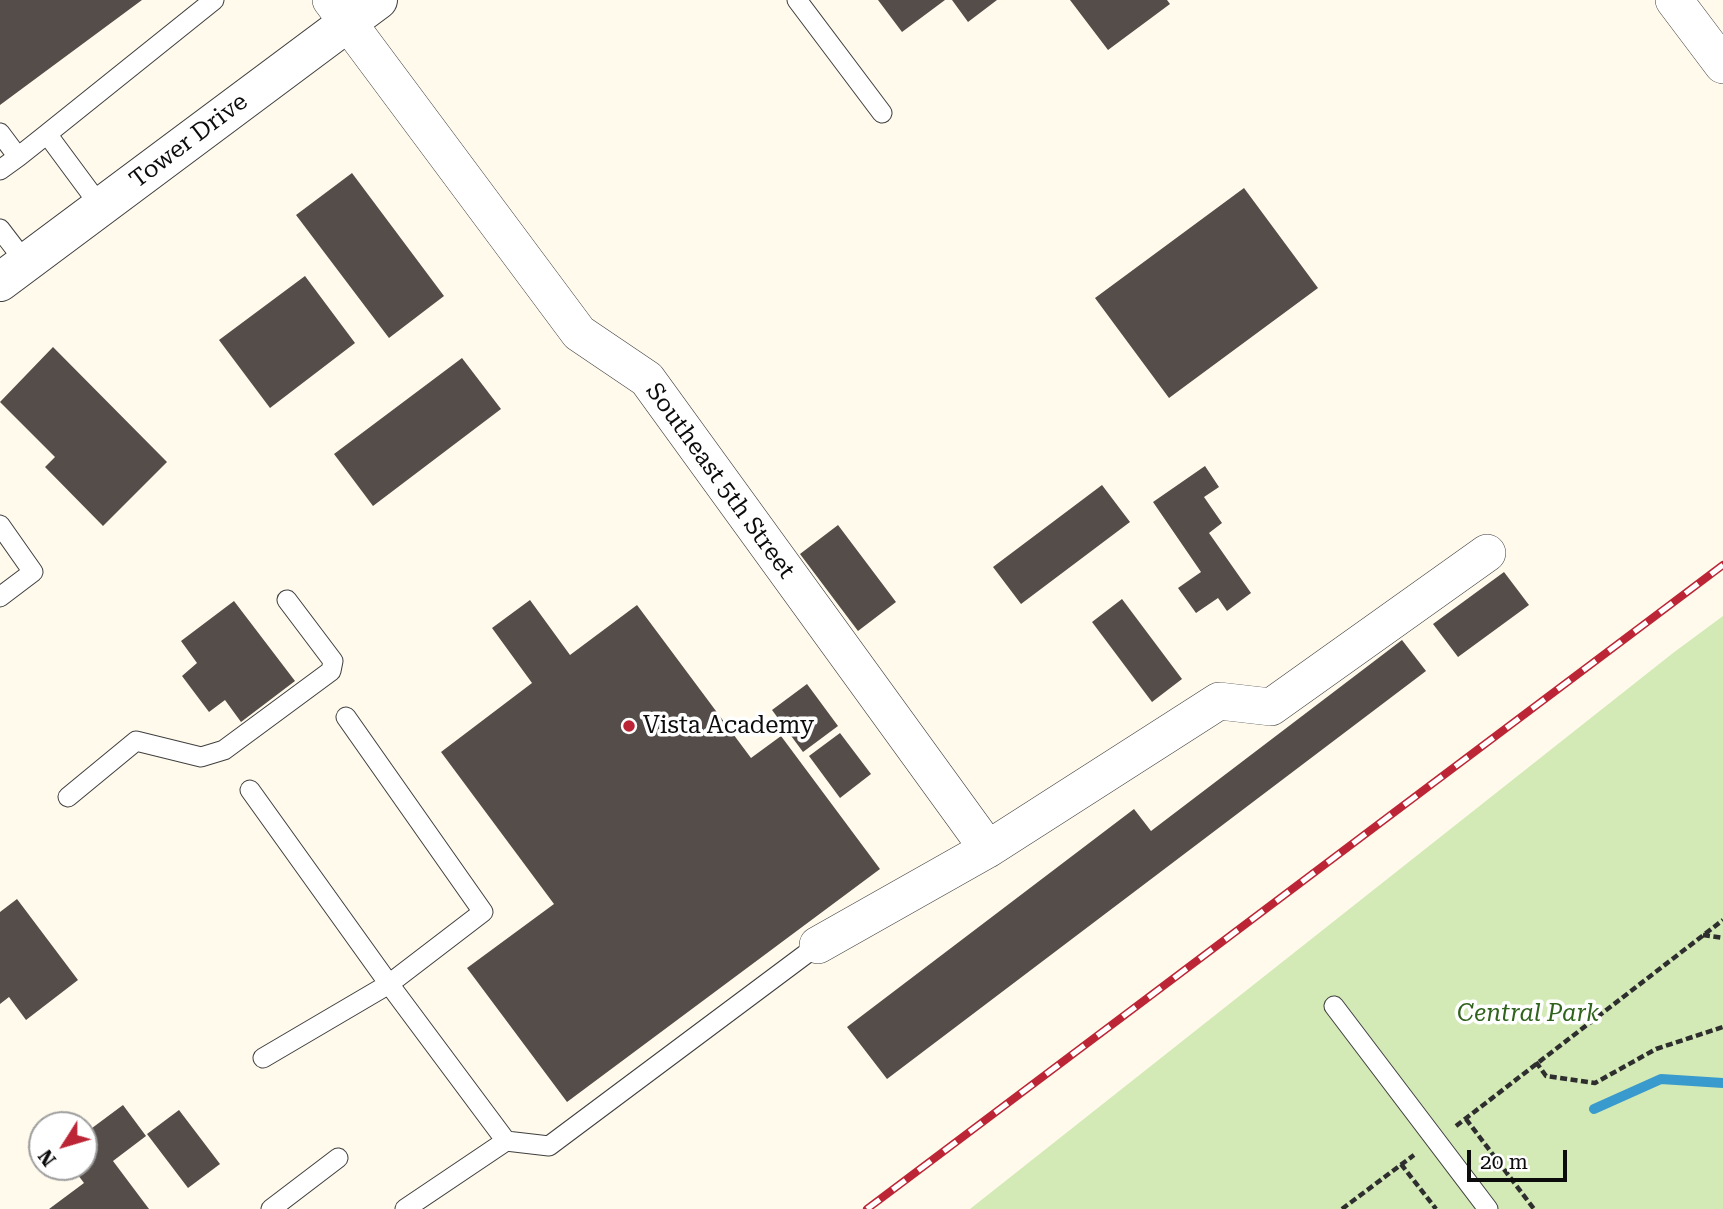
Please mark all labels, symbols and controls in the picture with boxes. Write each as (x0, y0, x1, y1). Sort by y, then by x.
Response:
street label: Tower Drive (124, 87, 254, 195)
street label: Southeast 5th Street (639, 378, 801, 584)
place label: Vista Academy (643, 712, 814, 740)
marker: Vista Academy (621, 718, 637, 734)
park label: Central Park (1457, 1000, 1599, 1028)
north arrow (28, 1111, 98, 1181)
scale bar (1471, 1136, 1571, 1180)
text: N (34, 1145, 61, 1171)
text: 20 m (1480, 1150, 1528, 1174)

